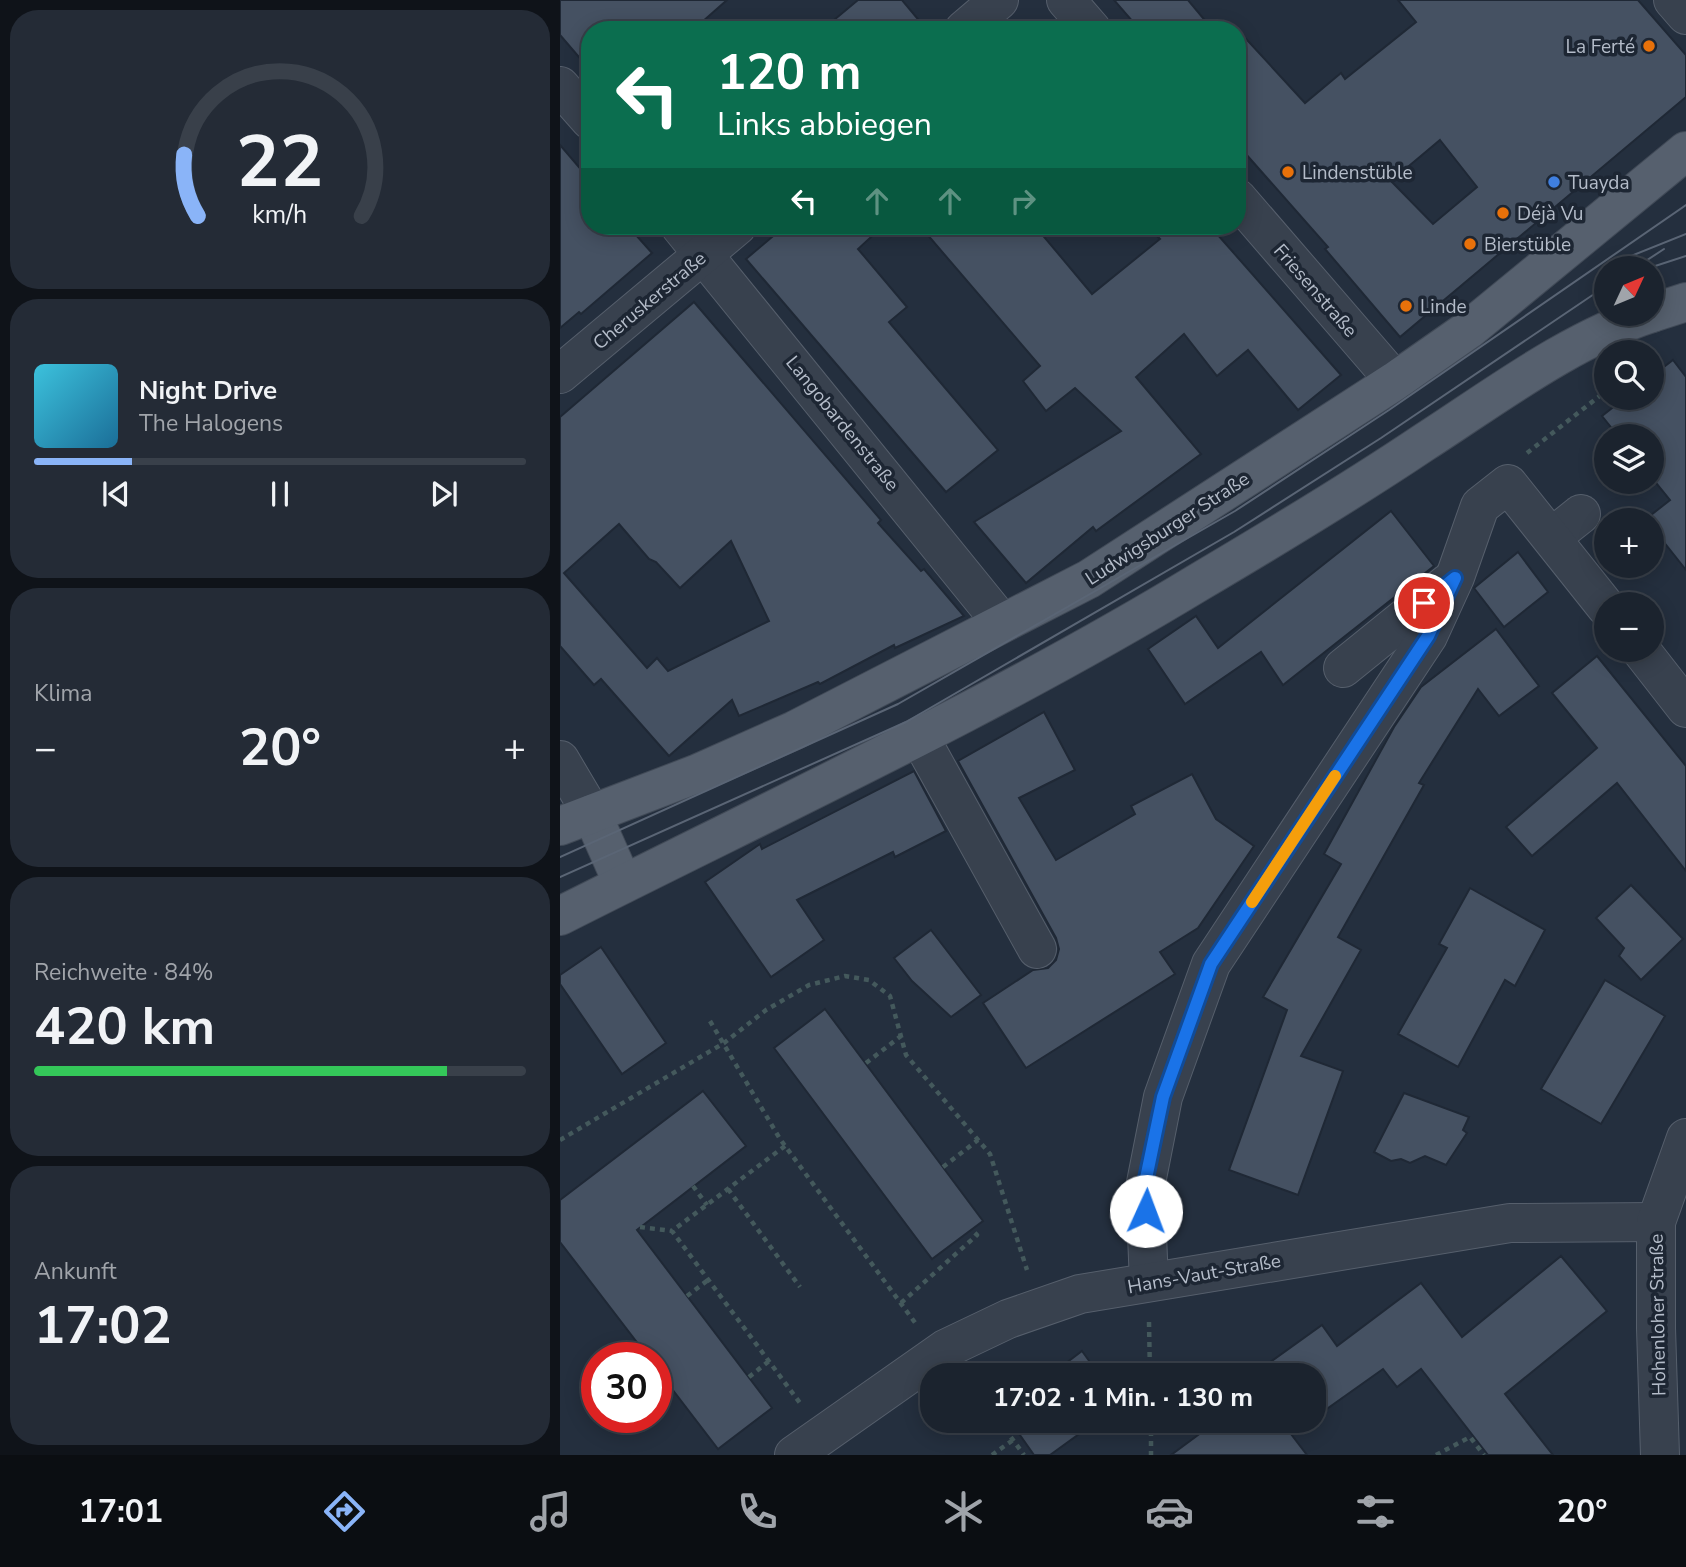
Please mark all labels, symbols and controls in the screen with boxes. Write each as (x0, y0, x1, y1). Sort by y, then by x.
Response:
place label: La Ferté (1566, 34, 1635, 60)
marker: La Ferté (1641, 38, 1657, 54)
text: 120 m (717, 39, 861, 106)
icon: left (602, 49, 693, 140)
text: Links abbiegen (717, 103, 932, 146)
text: 22 (236, 112, 324, 212)
place label: Lindenstüble (1302, 160, 1413, 186)
marker: Lindenstüble (1280, 164, 1296, 180)
place label: Tuayda (1568, 170, 1629, 196)
marker: Tuayda (1546, 174, 1562, 190)
icon: left (785, 182, 823, 220)
icon: ahead (858, 182, 896, 220)
icon: ahead (931, 182, 969, 220)
icon: right (1004, 182, 1042, 220)
text: km/h (252, 197, 308, 231)
place label: Déjà Vu (1517, 201, 1583, 227)
marker: Déjà Vu (1495, 205, 1511, 221)
place label: Bierstüble (1484, 232, 1571, 258)
marker: Bierstüble (1462, 236, 1478, 252)
street label: Friesenstraße (1267, 238, 1363, 343)
street label: Cheruskerstraße (587, 246, 712, 356)
north arrow (1594, 256, 1664, 326)
map controls (1594, 256, 1664, 662)
place label: Linde (1420, 294, 1467, 320)
marker: Linde (1398, 298, 1414, 314)
button: search (1594, 340, 1664, 410)
street label: Langobardenstraße (780, 351, 905, 497)
text: Night Drive (139, 373, 277, 408)
text: The Halogens (139, 408, 283, 439)
button: layers (1594, 424, 1664, 494)
street label: Ludwigsburger Straße (1080, 466, 1255, 592)
icon: previous (97, 475, 135, 513)
icon: pause (261, 475, 299, 513)
icon: next (425, 475, 463, 513)
button: + (1594, 508, 1664, 578)
pin (1394, 573, 1454, 633)
icon: arrive (1405, 584, 1443, 622)
button: − (1594, 592, 1664, 662)
text: Klima (34, 678, 92, 709)
text: 20° (239, 712, 321, 783)
text: − (34, 723, 57, 774)
text: + (503, 723, 526, 774)
text: Reichweite · 84% (34, 957, 213, 988)
text: 420 km (34, 991, 215, 1062)
position arrow (1109, 1174, 1183, 1248)
street label: Hohenloher Straße (1644, 1234, 1672, 1396)
street label: Hans-Vaut-Straße (1125, 1248, 1283, 1300)
text: Ankunft (34, 1256, 116, 1287)
text: 17:02 (34, 1290, 172, 1361)
speed limit sign: 30 (581, 1342, 672, 1433)
text: 17:02 · 1 Min. · 130 m (993, 1380, 1253, 1415)
icon: directions (320, 1487, 369, 1536)
icon: music (526, 1487, 575, 1536)
icon: phone (733, 1487, 782, 1536)
icon: climate (939, 1487, 988, 1536)
icon: car (1145, 1487, 1194, 1536)
icon: filters (1351, 1487, 1400, 1536)
text: 17:01 (79, 1490, 163, 1533)
text: 20° (1557, 1490, 1607, 1533)

